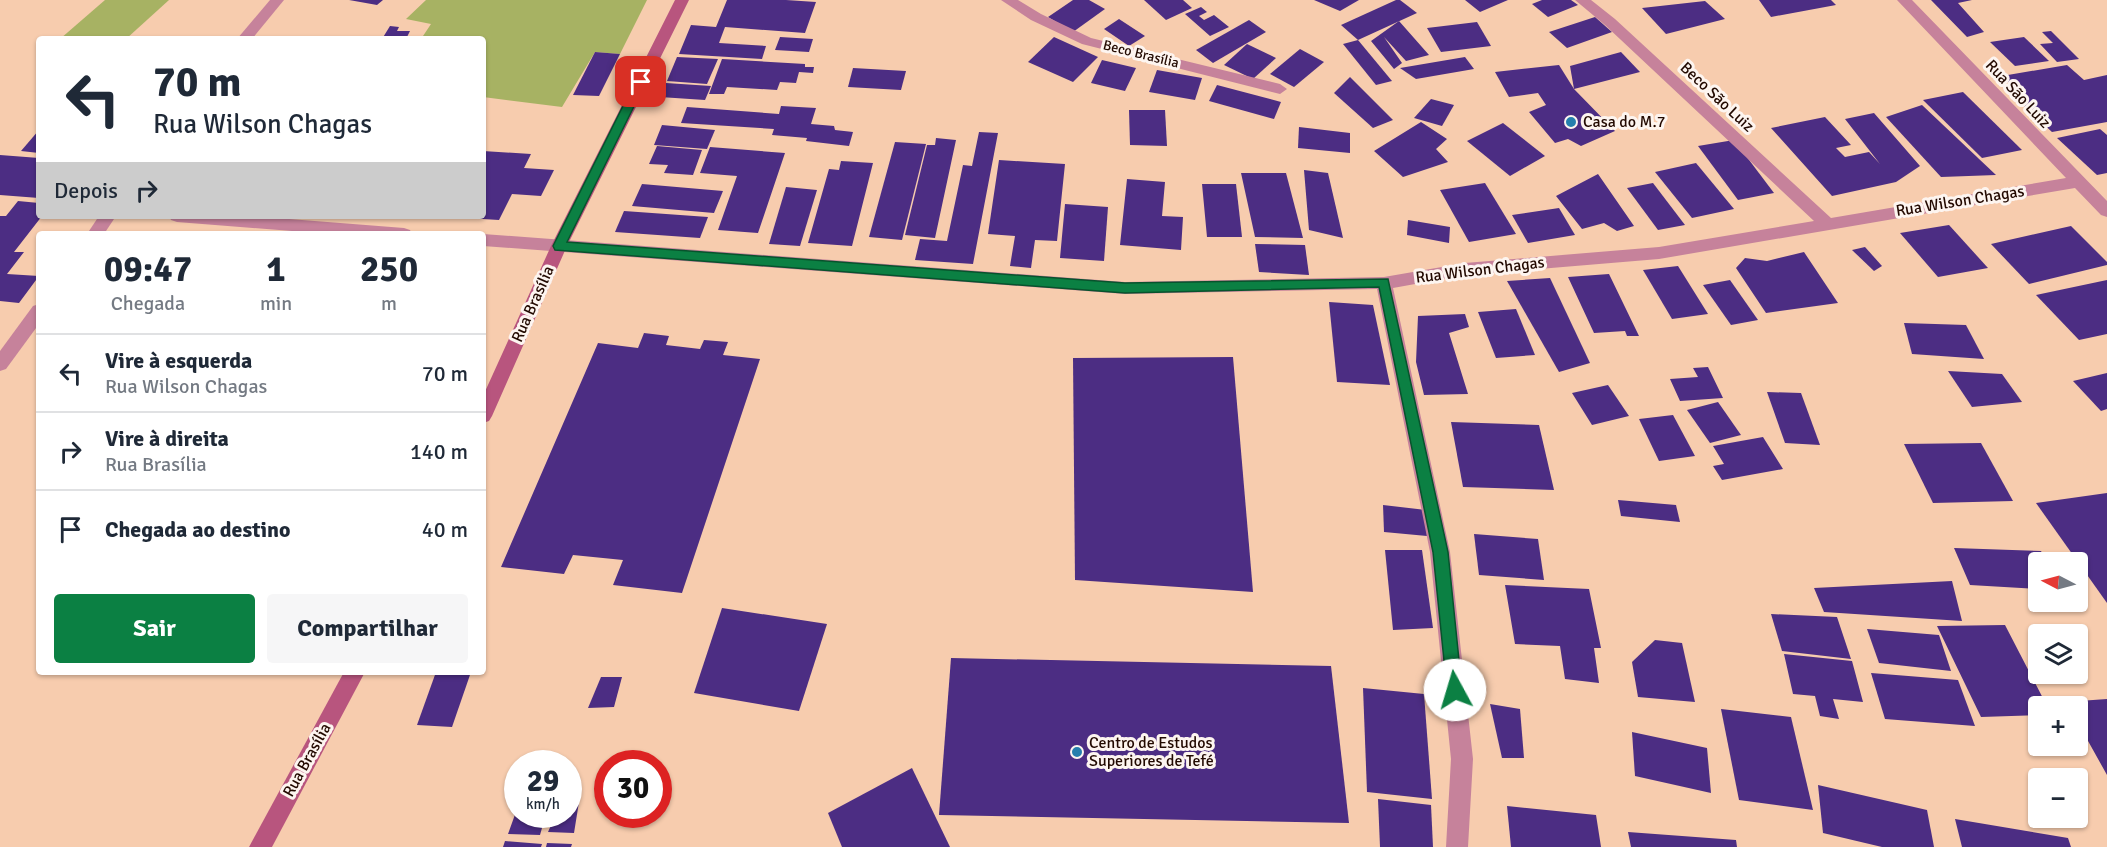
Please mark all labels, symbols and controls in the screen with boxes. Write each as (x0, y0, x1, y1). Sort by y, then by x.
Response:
street label: Beco Brasília (1101, 36, 1181, 72)
pin (615, 56, 666, 107)
street label: Rua São Luiz (1981, 56, 2055, 132)
text: 70 m (153, 57, 242, 108)
street label: Beco São Luiz (1676, 58, 1758, 136)
icon: left (54, 60, 132, 138)
icon: arrive (624, 65, 657, 98)
text: Rua Wilson Chagas (153, 108, 372, 141)
place label: Casa do M.7 (1583, 112, 1665, 132)
marker: Casa do M.7 (1564, 115, 1578, 129)
icon: right (130, 174, 163, 207)
text: Depois (54, 177, 118, 204)
street label: Rua Wilson Chagas (1894, 181, 2026, 221)
text: 09:47 (104, 247, 192, 292)
text: 1 (266, 247, 286, 292)
text: 250 (360, 247, 418, 292)
street label: Rua Wilson Chagas (1414, 252, 1546, 288)
street label: Rua Brasília (507, 263, 559, 345)
text: Chegada (111, 291, 185, 316)
text: min (260, 291, 292, 316)
text: m (381, 291, 397, 316)
text: Vire à esquerda (105, 347, 252, 374)
icon: left (54, 357, 87, 390)
text: 70 m (422, 360, 468, 387)
text: Rua Wilson Chagas (105, 374, 267, 399)
text: Vire à direita (105, 425, 229, 452)
icon: right (54, 435, 87, 468)
text: 140 m (410, 438, 468, 465)
text: Rua Brasília (105, 452, 207, 477)
icon: arrive (54, 513, 87, 546)
text: Chegada ao destino (105, 516, 291, 543)
text: 40 m (422, 516, 468, 543)
north arrow (2028, 552, 2088, 612)
map controls (2028, 552, 2088, 828)
button: Sair (54, 594, 255, 663)
button: Compartilhar (267, 594, 468, 663)
button: layers (2028, 624, 2088, 684)
position arrow (1423, 658, 1487, 722)
button: + (2028, 696, 2088, 756)
street label: Rua Brasília (279, 720, 335, 800)
place label: Centro de Estudos Superiores de Tefé (1089, 733, 1214, 771)
marker: Centro de Estudos Superiores de Tefé (1070, 745, 1084, 759)
speed limit sign: 30 (594, 750, 672, 828)
text: 29 (527, 763, 559, 800)
button: − (2028, 768, 2088, 828)
text: km/h (526, 795, 560, 813)

